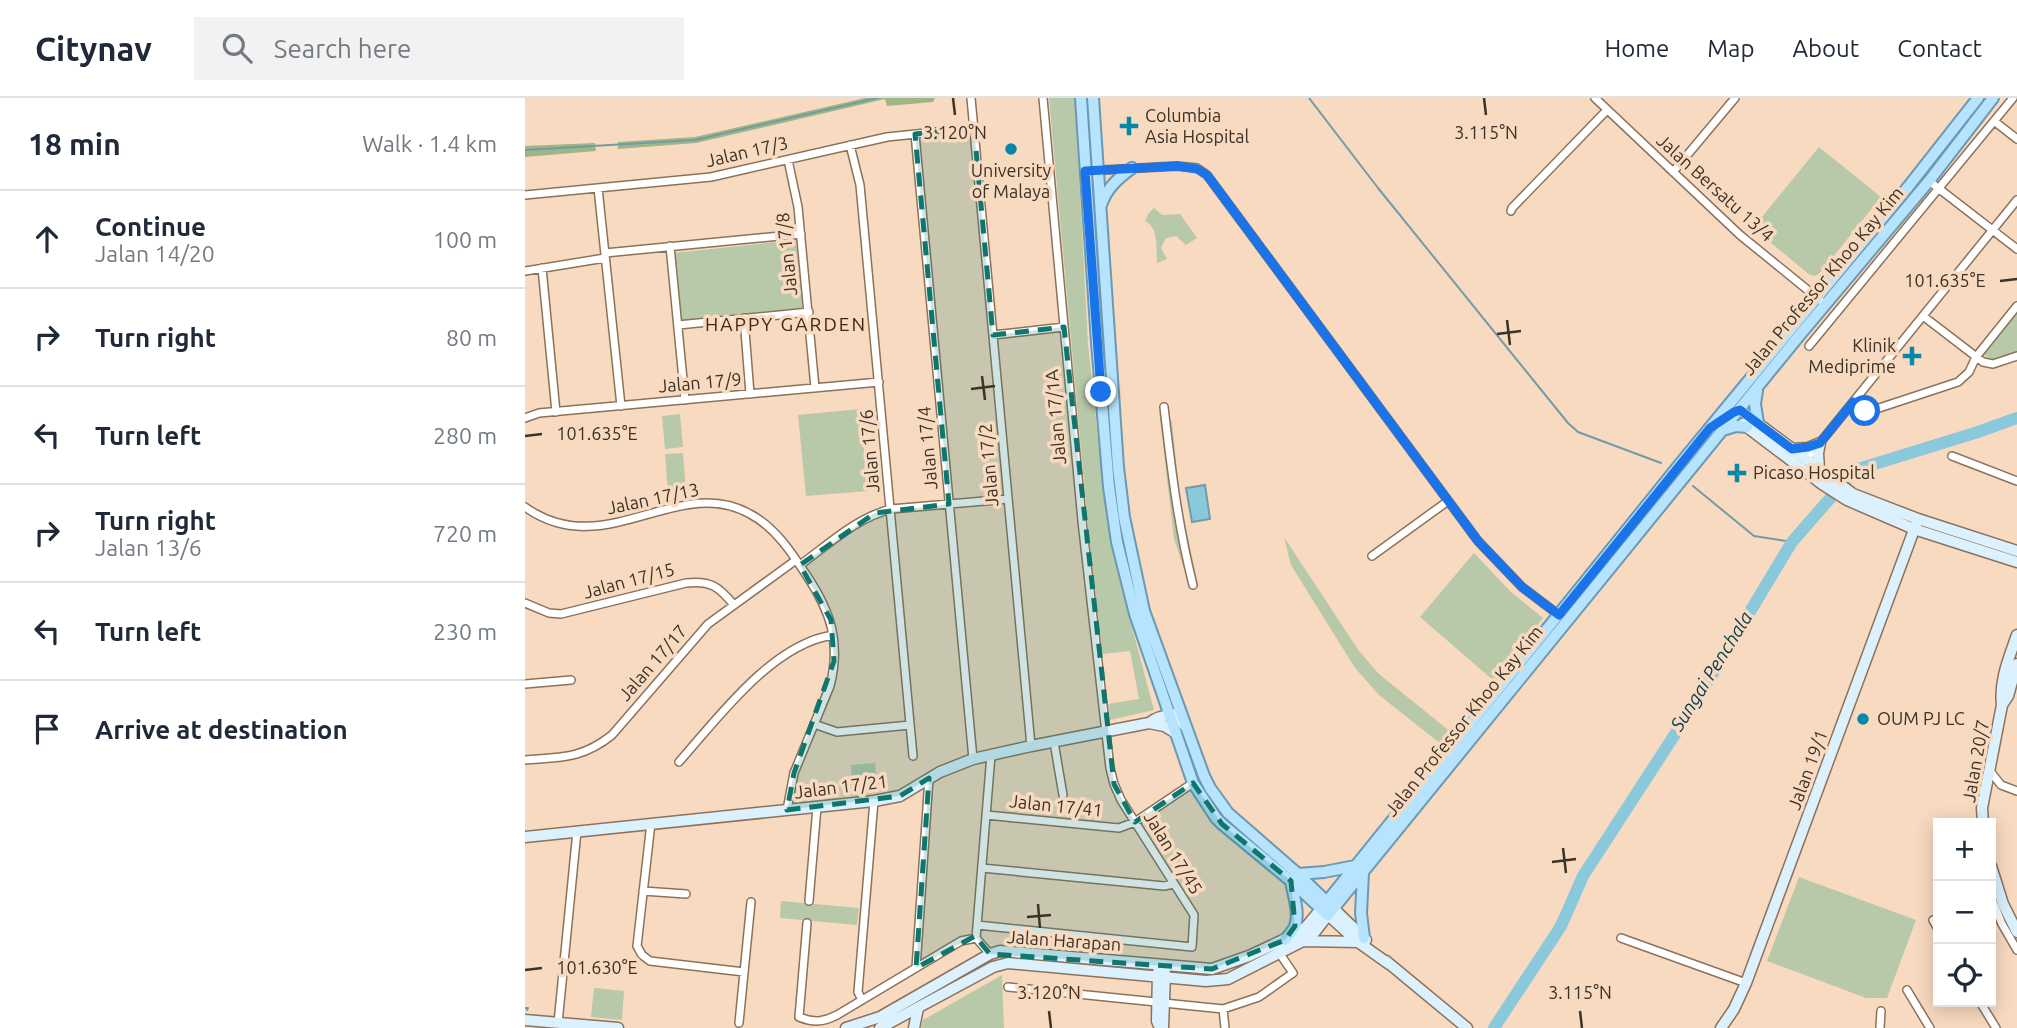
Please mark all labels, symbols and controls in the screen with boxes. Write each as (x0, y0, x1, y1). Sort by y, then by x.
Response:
search box (194, 17, 684, 80)
icon: search (218, 29, 256, 67)
text: Citynav (35, 30, 152, 67)
text: Search here (274, 34, 411, 63)
text: Home (1604, 35, 1669, 62)
text: Map (1707, 35, 1754, 62)
text: About (1792, 35, 1859, 62)
text: Contact (1897, 35, 1982, 62)
place label: Columbia Asia Hospital (1145, 105, 1250, 146)
marker: Columbia Asia Hospital (1119, 116, 1139, 136)
text: 3.120°N (923, 122, 987, 142)
text: 3.115°N (1454, 122, 1518, 142)
text: 18 min (28, 127, 121, 161)
street label: Jalan Bersatu 13/4 (1653, 130, 1778, 245)
text: Walk · 1.4 km (362, 131, 497, 156)
street label: Jalan 17/3 (704, 132, 790, 170)
marker: University of Malaya (1003, 141, 1019, 157)
place label: University of Malaya (971, 160, 1052, 201)
street label: Jalan Professor Khoo Kay Kim (1738, 182, 1907, 378)
street label: Jalan 17/8 (772, 211, 800, 297)
text: Continue (95, 212, 206, 241)
icon: ahead (28, 220, 66, 258)
text: 100 m (433, 227, 497, 252)
text: Jalan 14/20 (95, 241, 215, 266)
text: 101.635°E (1904, 270, 1986, 290)
district label: HAPPY GARDEN (705, 313, 867, 335)
icon: right (28, 318, 66, 356)
text: Turn right (95, 323, 216, 352)
text: 80 m (446, 325, 497, 350)
place label: Klinik Mediprime (1808, 335, 1896, 376)
marker: Klinik Mediprime (1902, 346, 1922, 366)
street label: Jalan 17/9 (657, 368, 742, 396)
street label: Jalan 17/1A (1041, 368, 1069, 465)
route end (1085, 376, 1116, 407)
route start (1849, 395, 1880, 426)
street label: Jalan 17/4 (913, 406, 941, 491)
street label: Jalan 17/6 (855, 409, 883, 494)
icon: left (28, 416, 66, 454)
text: Turn left (95, 421, 201, 450)
text: 280 m (433, 423, 497, 448)
text: 101.635°E (556, 423, 638, 443)
street label: Jalan 17/2 (974, 423, 1002, 508)
place label: Picaso Hospital (1753, 462, 1875, 482)
marker: Picaso Hospital (1727, 463, 1747, 483)
street label: Jalan 17/13 (605, 478, 701, 518)
text: Turn right (95, 506, 216, 535)
icon: right (28, 514, 66, 552)
text: 720 m (433, 521, 497, 546)
text: Jalan 13/6 (95, 535, 202, 560)
street label: Jalan 17/15 (581, 558, 677, 602)
water label: Sungai Penchala (1665, 607, 1756, 736)
icon: left (28, 612, 66, 650)
text: Turn left (95, 617, 201, 646)
text: 230 m (433, 619, 497, 644)
street label: Jalan 17/17 (614, 620, 691, 704)
street label: Jalan Professor Khoo Kay Kim (1380, 621, 1546, 820)
place label: OUM PJ LC (1877, 708, 1965, 728)
icon: arrive (28, 710, 66, 748)
marker: OUM PJ LC (1855, 711, 1871, 727)
text: Arrive at destination (95, 715, 348, 744)
street label: Jalan 20/7 (1958, 718, 1992, 804)
street label: Jalan 19/1 (1783, 727, 1831, 812)
street label: Jalan 17/21 (793, 770, 889, 802)
street label: Jalan 17/41 (1008, 790, 1104, 820)
street label: Jalan 17/45 (1141, 807, 1207, 898)
map controls (1933, 818, 1996, 1007)
button: + (1933, 818, 1996, 881)
button: − (1933, 881, 1996, 944)
street label: Jalan Harapan (1006, 926, 1122, 954)
button: locate (1933, 944, 1996, 1007)
text: 101.630°E (556, 957, 638, 977)
text: 3.120°N (1017, 982, 1081, 1002)
text: 3.115°N (1548, 982, 1612, 1002)

